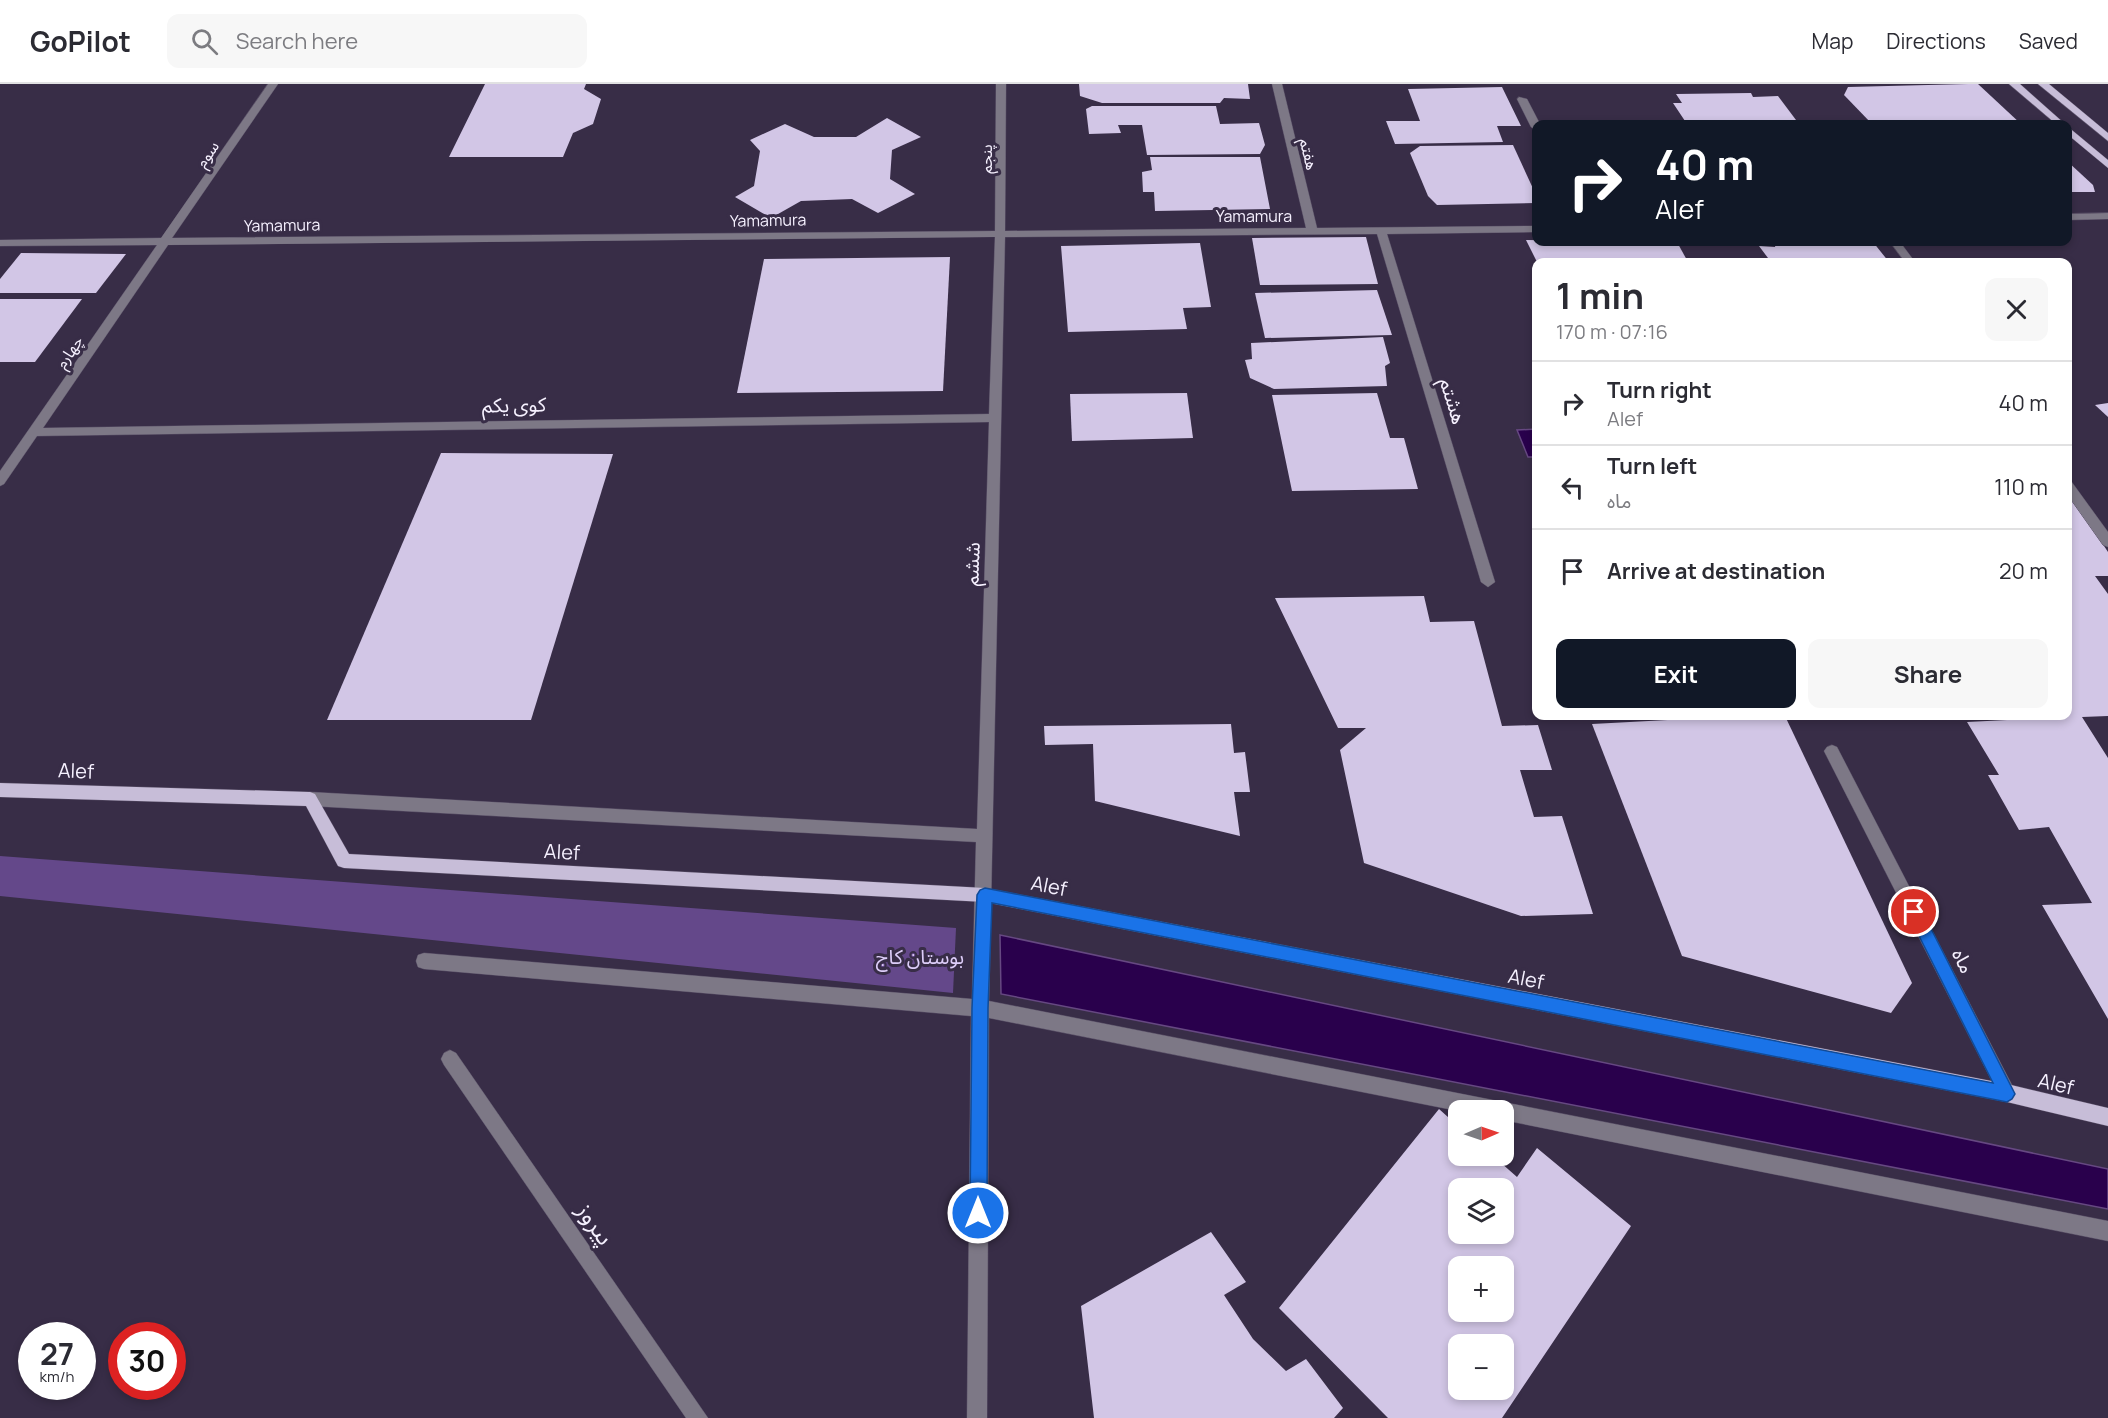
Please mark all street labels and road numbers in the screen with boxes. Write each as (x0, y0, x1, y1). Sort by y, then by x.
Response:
street label: سوم (190, 136, 226, 173)
street label: هفتم (1293, 136, 1323, 173)
street label: پنجم (975, 144, 999, 174)
street label: Yamamura (1216, 205, 1292, 227)
street label: Yamamura (730, 208, 806, 232)
street label: Yamamura (244, 213, 320, 237)
street label: چهارم (50, 331, 90, 374)
street label: هشتم (1432, 374, 1473, 428)
street label: کوی یکم (482, 390, 547, 421)
street label: ششم (957, 542, 988, 586)
street label: Alef (57, 756, 95, 785)
street label: Alef (543, 837, 581, 866)
street label: Alef (1029, 869, 1069, 902)
street label: ماه (1946, 944, 1981, 978)
street label: Alef (1506, 962, 1546, 995)
street label: Alef (2035, 1066, 2077, 1101)
street label: پیروز (569, 1194, 623, 1251)

